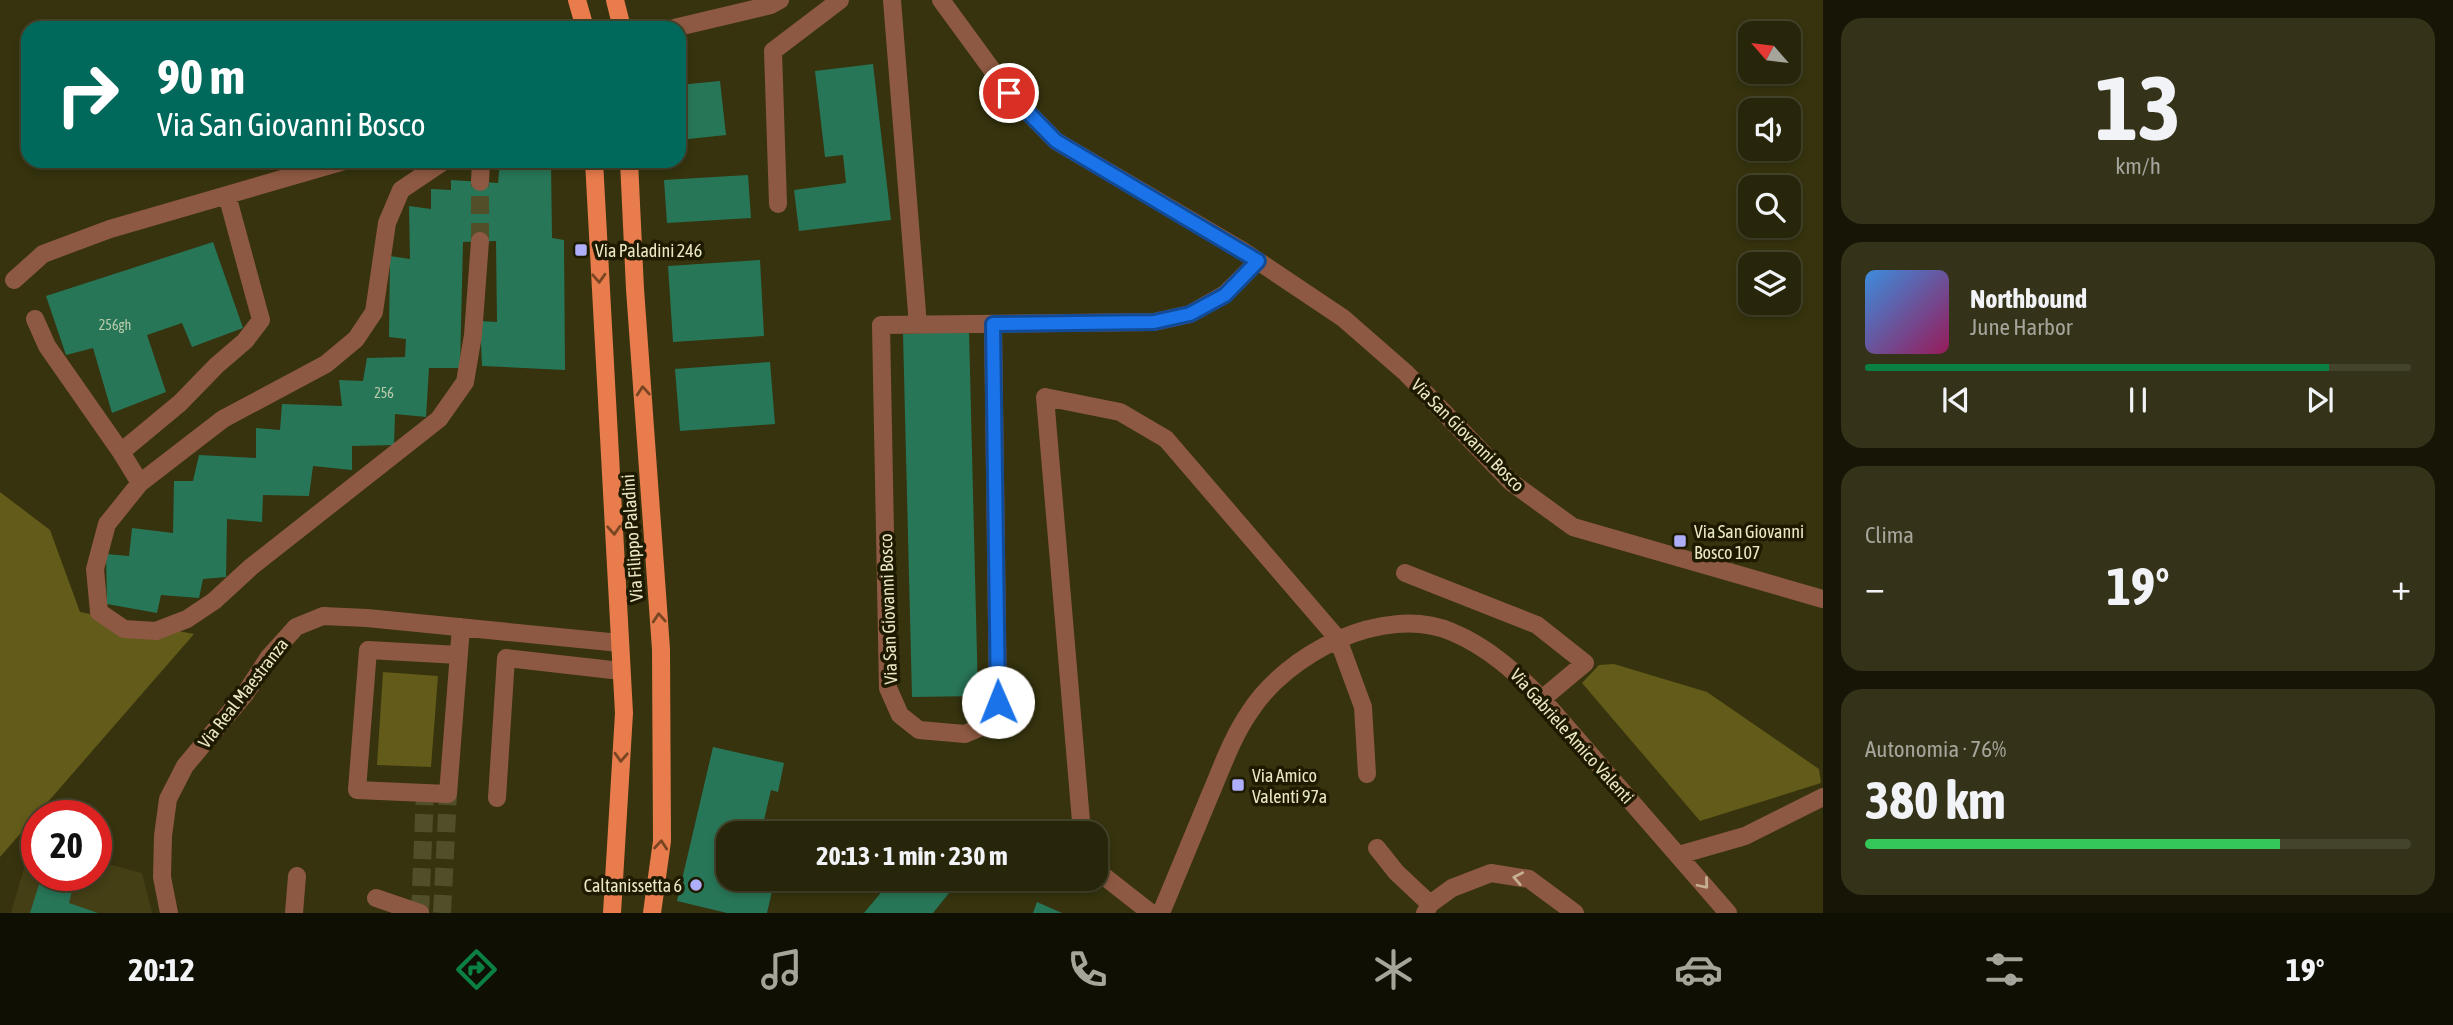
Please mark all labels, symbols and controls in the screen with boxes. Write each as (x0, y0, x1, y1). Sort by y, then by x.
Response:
north arrow (1738, 21, 1801, 84)
map controls (1738, 21, 1801, 315)
text: 90 m (157, 48, 245, 104)
icon: right (42, 49, 133, 140)
text: 13 (2095, 55, 2181, 159)
pin (979, 63, 1039, 123)
icon: arrive (990, 74, 1028, 112)
button: sound (1738, 98, 1801, 161)
text: Via San Giovanni Bosco (157, 106, 425, 143)
text: km/h (2115, 153, 2161, 179)
button: search (1738, 175, 1801, 238)
place label: Via Paladini 246 (595, 240, 702, 261)
marker: Via Paladini 246 (573, 242, 589, 258)
button: layers (1738, 252, 1801, 315)
one-way arrow (591, 273, 606, 284)
text: Northbound (1970, 284, 2087, 314)
text: June Harbor (1970, 314, 2073, 340)
house number: 256gh (99, 317, 131, 333)
street label: Via San Giovanni Bosco (1407, 374, 1529, 496)
icon: previous (1937, 381, 1975, 419)
icon: pause (2119, 381, 2157, 419)
icon: next (2301, 381, 2339, 419)
house number: 256 (374, 385, 394, 401)
one-way arrow (636, 385, 651, 396)
street label: Via Filippo Paladini (617, 474, 647, 602)
place label: Via San Giovanni Bosco 107 (1694, 521, 1804, 563)
text: Clima (1865, 522, 1914, 548)
one-way arrow (606, 524, 621, 535)
street label: Via San Giovanni Bosco (875, 533, 901, 685)
marker: Via San Giovanni Bosco 107 (1672, 533, 1688, 549)
text: 19° (2106, 556, 2170, 616)
text: − (1865, 565, 1885, 608)
text: + (2391, 565, 2411, 608)
one-way arrow (652, 612, 667, 623)
street label: Via Real Maestranza (194, 634, 292, 752)
street label: Via Gabriele Amico Valenti (1506, 664, 1638, 808)
position arrow (961, 665, 1035, 739)
text: Autonomia · 76% (1865, 736, 2006, 762)
one-way arrow (614, 752, 629, 763)
place label: Via Amico Valenti 97a (1252, 765, 1327, 807)
text: 380 km (1865, 770, 2006, 830)
marker: Via Amico Valenti 97a (1230, 777, 1246, 793)
speed limit sign: 20 (21, 800, 112, 891)
one-way arrow (653, 839, 668, 850)
text: 20:13 · 1 min · 230 m (816, 841, 1008, 871)
one-way arrow (1512, 871, 1524, 886)
place label: Caltanissetta 6 (584, 875, 682, 896)
one-way arrow (1696, 876, 1708, 889)
marker: Caltanissetta 6 (688, 877, 704, 893)
icon: directions (452, 945, 501, 994)
icon: music (757, 945, 806, 994)
icon: phone (1063, 945, 1112, 994)
icon: climate (1369, 945, 1418, 994)
icon: car (1674, 945, 1723, 994)
icon: filters (1980, 945, 2029, 994)
text: 20:12 (128, 951, 195, 988)
text: 19° (2286, 951, 2325, 988)

